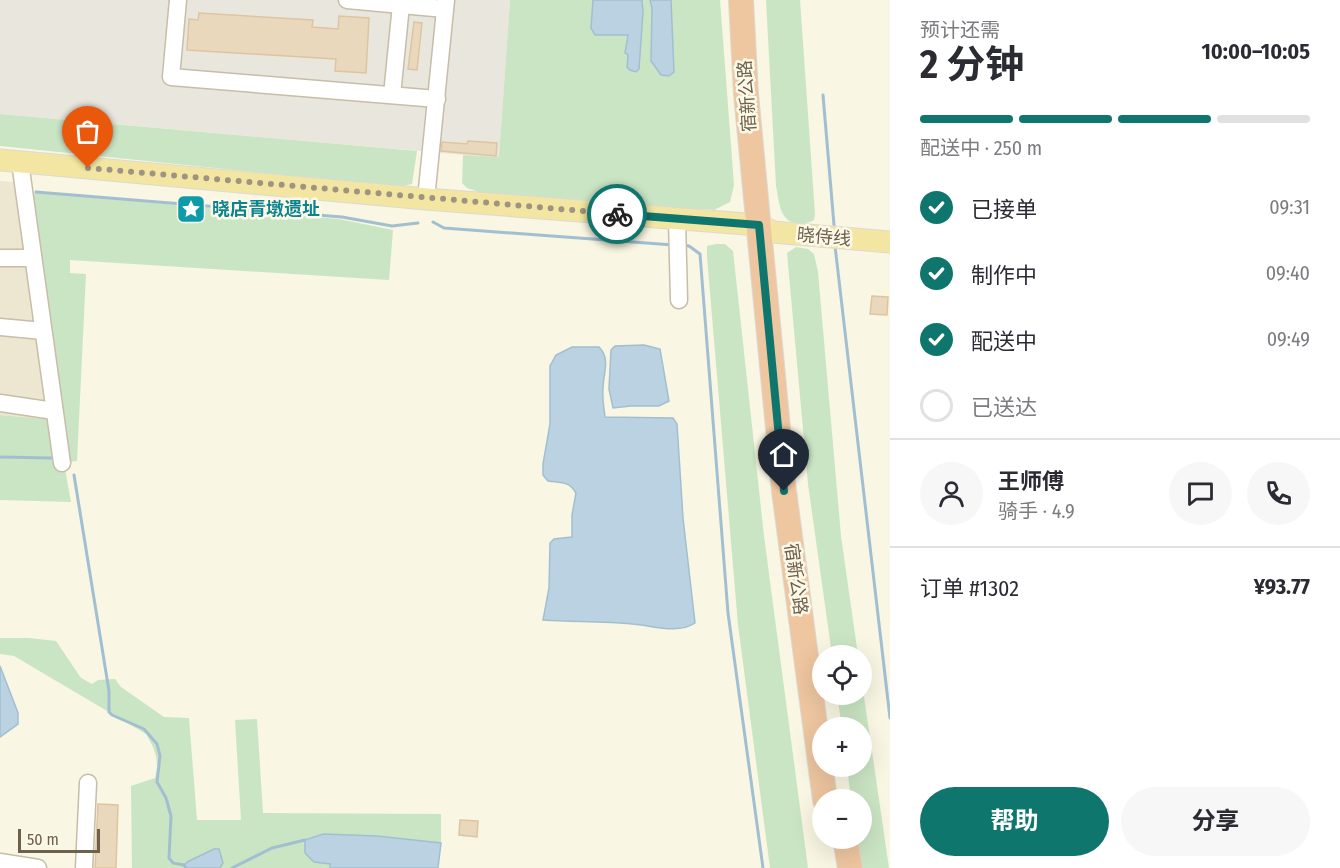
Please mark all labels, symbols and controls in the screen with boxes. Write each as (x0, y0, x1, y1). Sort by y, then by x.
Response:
text: 预计还需 (920, 18, 1000, 42)
text: 10:00–10:05 (1202, 38, 1310, 65)
text: 2 分钟 (920, 42, 1024, 88)
street label: 宿新公路 (734, 59, 760, 133)
pin (62, 106, 113, 168)
icon: bag (71, 115, 104, 148)
text: 配送中 · 250 m (920, 136, 1042, 160)
courier (587, 184, 647, 244)
icon: check (920, 191, 953, 224)
place icon: 晓店青墩遗址 (175, 193, 207, 225)
text: 09:31 (1269, 195, 1310, 219)
text: 已接单 (971, 196, 1037, 223)
place label: 晓店青墩遗址 (212, 198, 320, 220)
icon: bike (601, 198, 634, 231)
street label: 晓侍线 (796, 224, 852, 250)
icon: check (920, 257, 953, 290)
text: 09:40 (1266, 261, 1310, 285)
text: 制作中 (971, 262, 1037, 289)
icon: check (920, 323, 953, 356)
text: 09:49 (1267, 327, 1310, 351)
text: 配送中 (971, 328, 1037, 355)
text: 已送达 (971, 394, 1037, 421)
pin (758, 429, 809, 491)
icon: home (767, 438, 800, 471)
button: person (920, 462, 983, 525)
button: chat (1169, 462, 1232, 525)
button: phone (1247, 462, 1310, 525)
text: 王师傅 (998, 468, 1064, 495)
text: 骑手 · 4.9 (998, 499, 1075, 523)
street label: 宿新公路 (780, 542, 812, 616)
text: ¥93.77 (1254, 573, 1310, 600)
text: 订单 #1302 (920, 575, 1019, 602)
map controls (812, 645, 872, 849)
button: locate (812, 645, 872, 705)
button: + (812, 717, 872, 777)
button: 帮助 (920, 787, 1109, 856)
button: 分享 (1121, 787, 1310, 856)
button: − (812, 789, 872, 849)
scale bar (18, 826, 100, 854)
text: 50 m (27, 830, 59, 849)

